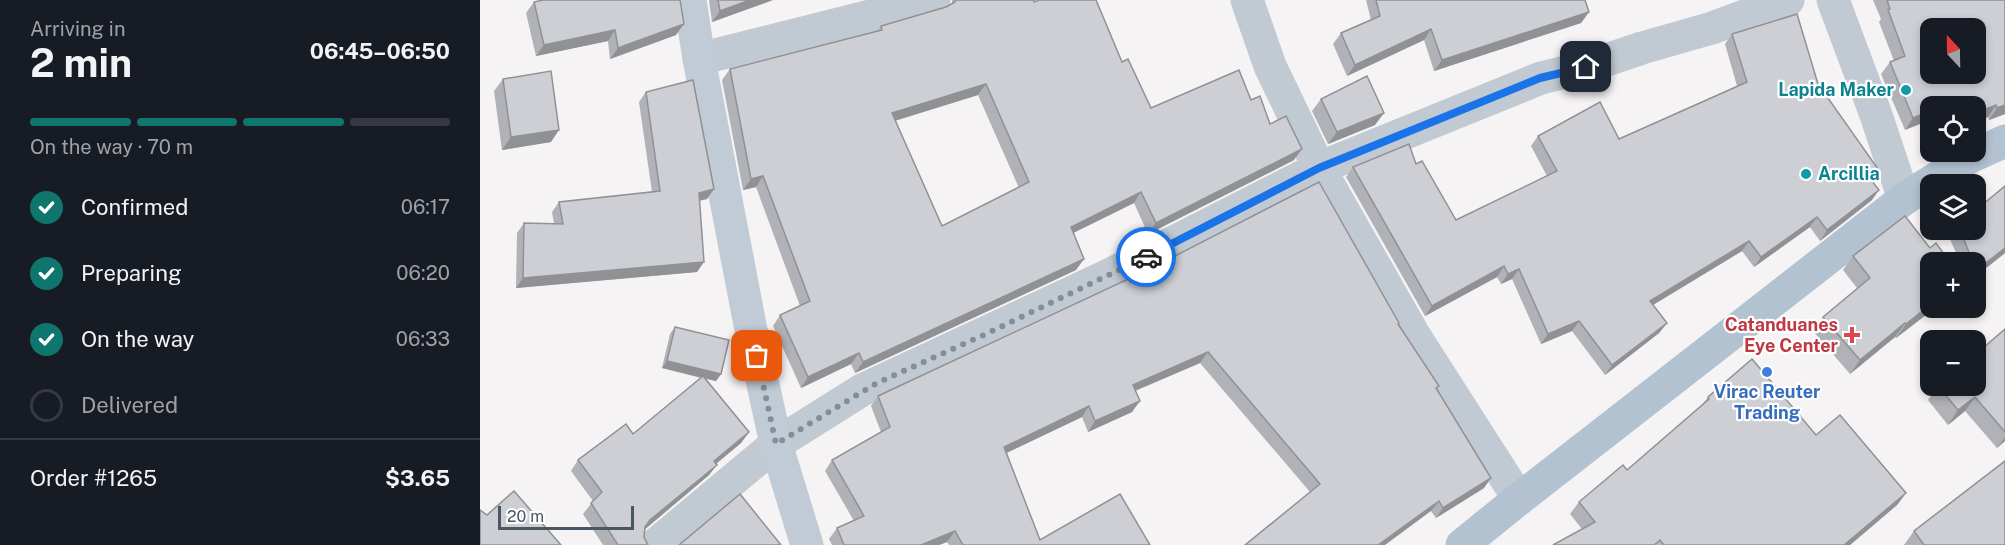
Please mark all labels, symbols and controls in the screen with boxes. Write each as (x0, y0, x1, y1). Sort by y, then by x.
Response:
text: Arriving in (30, 17, 125, 41)
north arrow (1920, 18, 1986, 84)
map controls (1920, 18, 1986, 396)
text: 06:45–06:50 (310, 38, 450, 64)
text: 2 min (30, 40, 132, 86)
pin (1560, 41, 1611, 92)
icon: home (1569, 50, 1602, 83)
place label: Lapida Maker (1778, 79, 1895, 100)
marker: Lapida Maker (1899, 83, 1913, 97)
button: locate (1920, 96, 1986, 162)
text: On the way · 70 m (30, 135, 193, 159)
place label: Arcillia (1818, 163, 1880, 184)
marker: Arcillia (1799, 167, 1813, 181)
button: layers (1920, 174, 1986, 240)
icon: check (30, 191, 63, 224)
text: Confirmed (81, 194, 188, 220)
text: 06:17 (401, 195, 450, 219)
courier (1116, 227, 1176, 287)
icon: car (1130, 241, 1163, 274)
button: + (1920, 252, 1986, 318)
icon: check (30, 257, 63, 290)
text: Preparing (81, 260, 182, 286)
text: 06:20 (396, 261, 450, 285)
place label: Catanduanes Eye Center (1725, 314, 1839, 356)
icon: check (30, 323, 63, 356)
text: On the way (81, 326, 194, 352)
marker: Catanduanes Eye Center (1843, 326, 1861, 344)
text: 06:33 (396, 327, 450, 351)
pin (731, 330, 782, 381)
button: − (1920, 330, 1986, 396)
icon: bag (740, 339, 773, 372)
marker: Virac Reuter Trading (1760, 365, 1774, 379)
place label: Virac Reuter Trading (1714, 381, 1821, 423)
text: Delivered (81, 392, 178, 418)
text: Order #1265 (30, 465, 157, 491)
text: $3.65 (385, 465, 450, 491)
scale bar (498, 503, 634, 530)
text: 20 m (507, 507, 544, 526)

